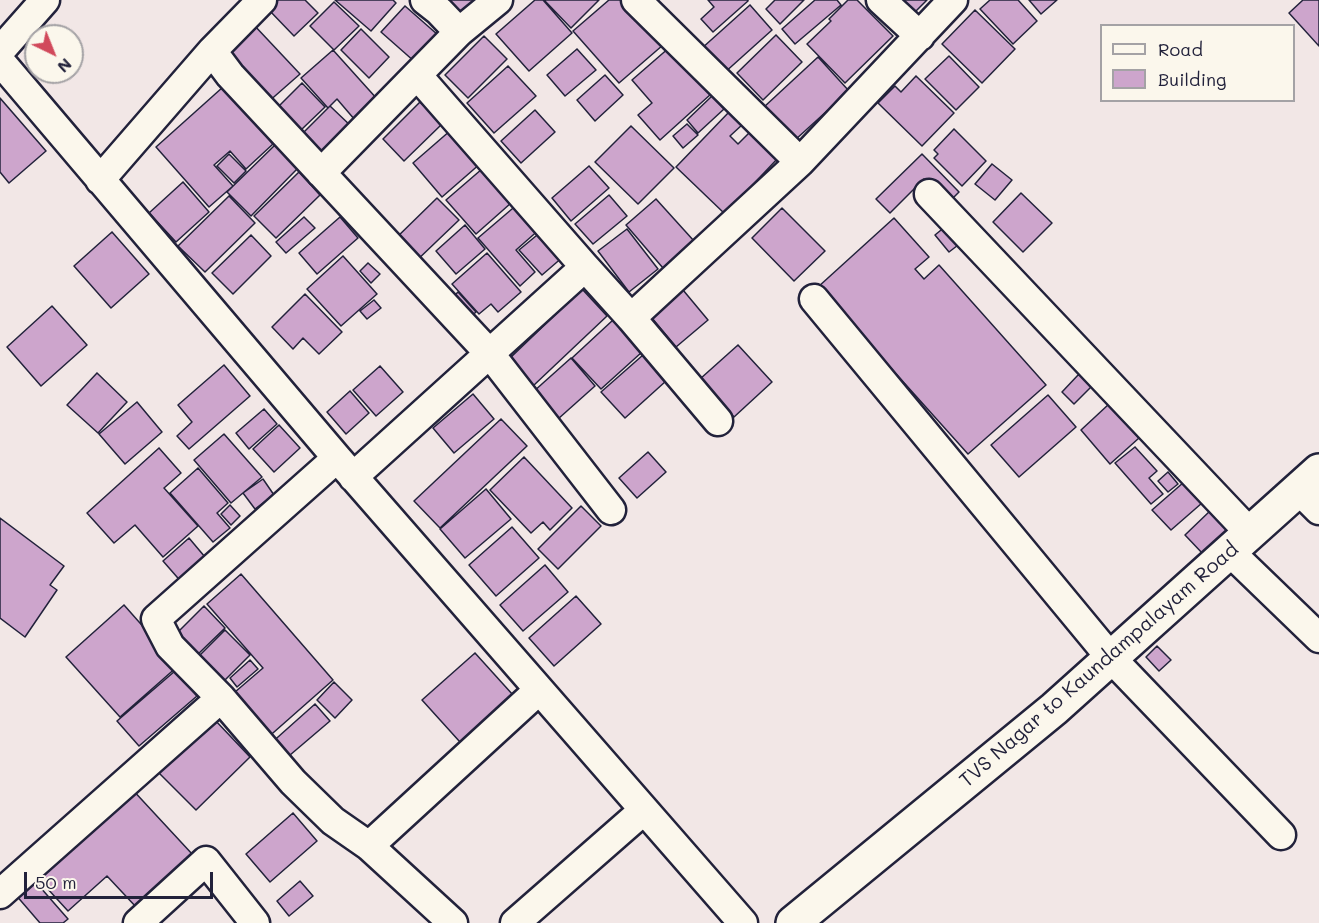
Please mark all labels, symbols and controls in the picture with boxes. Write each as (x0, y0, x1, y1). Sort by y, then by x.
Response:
north arrow (24, 24, 84, 84)
legend (1100, 24, 1295, 102)
text: Road (1158, 37, 1203, 61)
text: N (54, 54, 77, 78)
text: Building (1158, 67, 1226, 91)
street label: TVS Nagar to Kaundampalayam Road (955, 537, 1243, 793)
scale bar (27, 860, 216, 898)
text: 50 m (35, 870, 77, 894)

